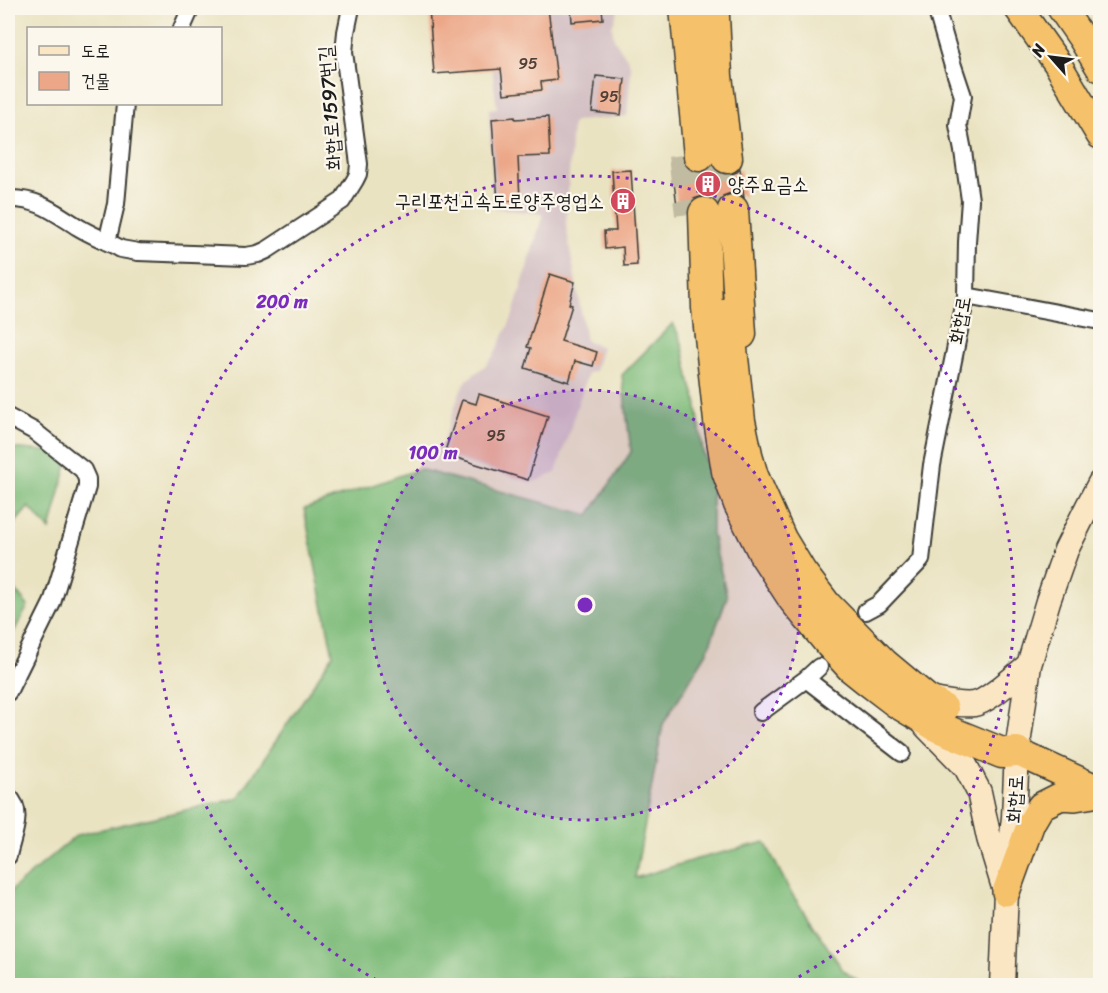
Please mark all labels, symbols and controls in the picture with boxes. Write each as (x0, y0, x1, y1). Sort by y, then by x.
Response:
legend (27, 27, 222, 105)
north arrow (1021, 27, 1081, 87)
text: 도로 (81, 35, 110, 67)
text: N (1022, 38, 1054, 63)
street label: 화합로1597번길 (308, 44, 352, 172)
house number: 95 (518, 49, 538, 78)
text: 건물 (81, 65, 110, 97)
house number: 95 (599, 82, 619, 111)
place label: 양주요금소 (728, 167, 808, 202)
building icon: 양주요금소 (693, 169, 723, 199)
place label: 구리포천고속도로양주영업소 (395, 184, 604, 219)
building icon: 구리포천고속도로양주영업소 (608, 186, 638, 216)
text: 200 m (255, 286, 308, 318)
street label: 화합로 (939, 293, 981, 347)
house number: 95 (486, 421, 506, 450)
text: 100 m (409, 437, 458, 469)
centre of rings (575, 595, 595, 615)
street label: 화합로 (996, 774, 1034, 824)

